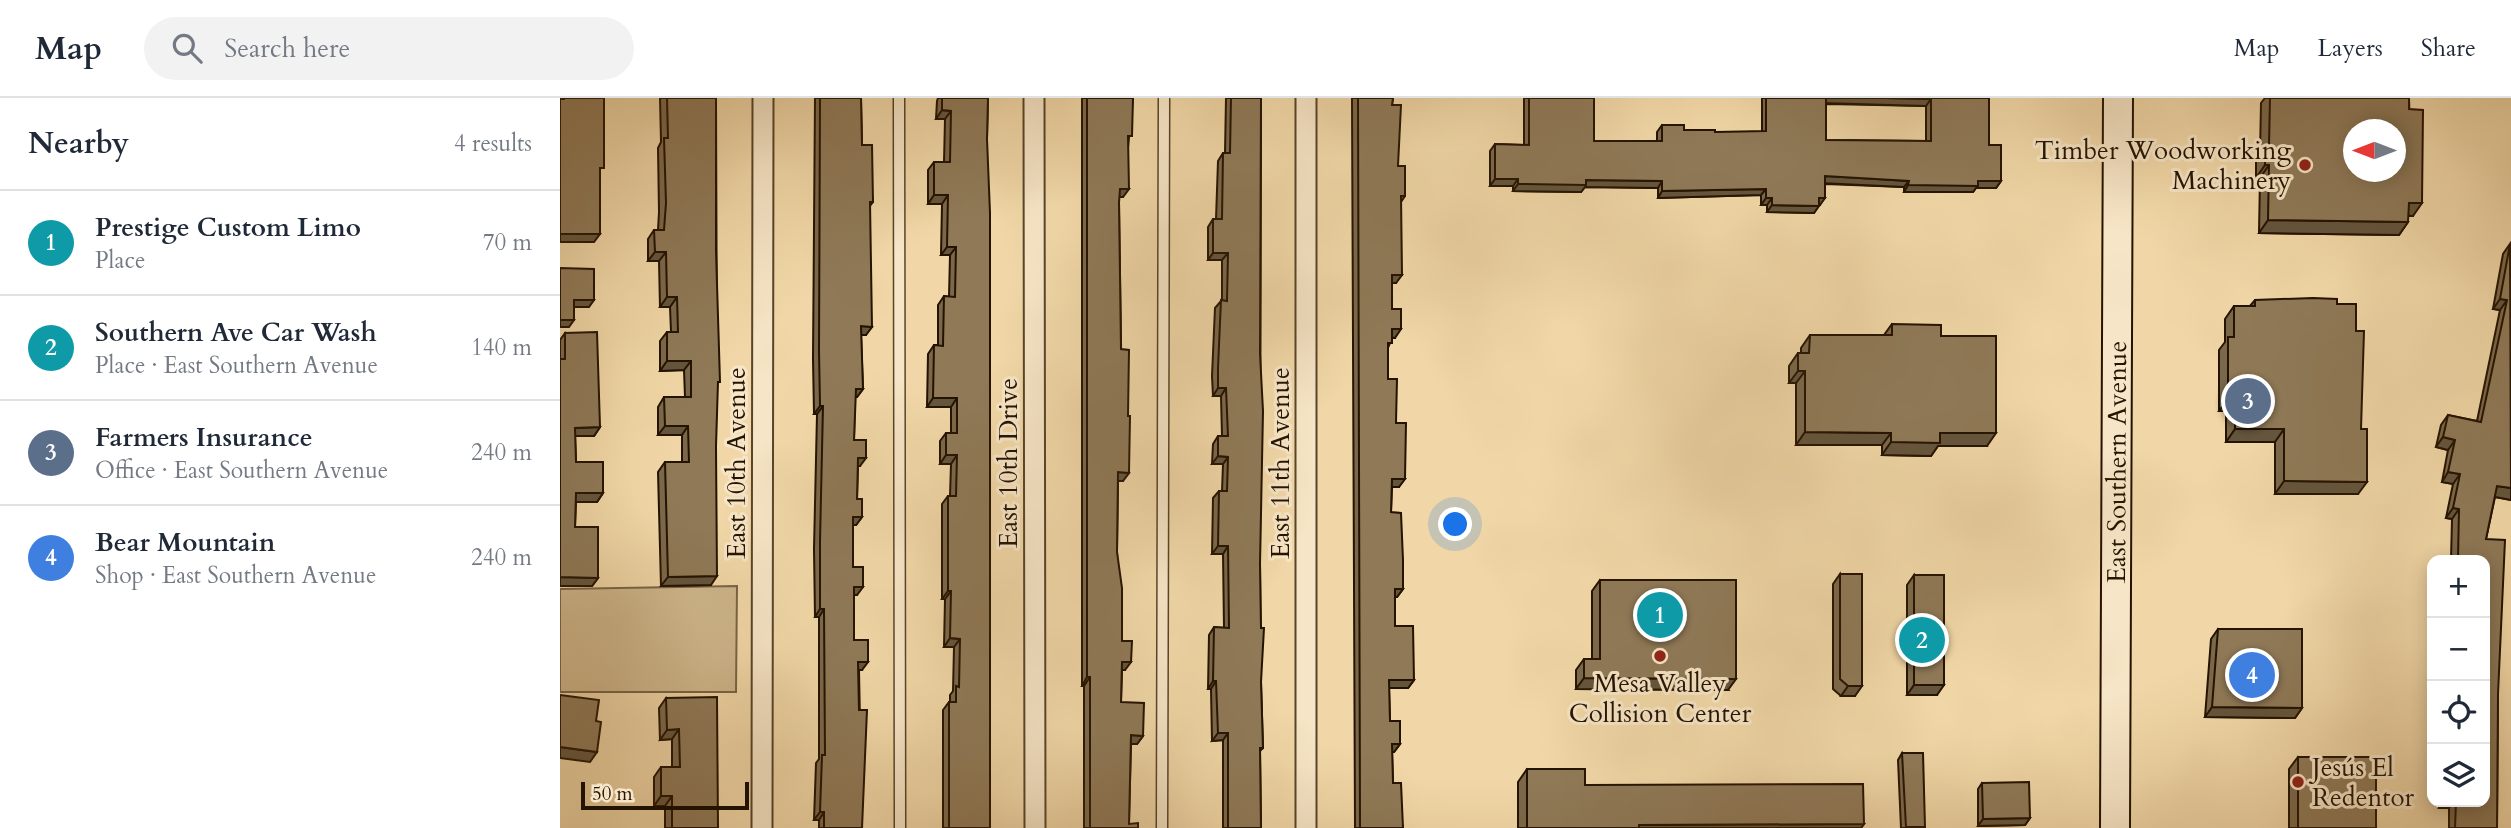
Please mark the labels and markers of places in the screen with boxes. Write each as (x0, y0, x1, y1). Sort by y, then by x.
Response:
place label: Timber Woodworking Machinery (2035, 133, 2291, 198)
marker: Timber Woodworking Machinery (2297, 157, 2313, 173)
pin: 3 (2225, 375, 2271, 427)
pin: 1 (1637, 589, 1683, 641)
pin: 2 (1899, 614, 1945, 666)
marker: Mesa Valley Collision Center (1652, 648, 1668, 664)
pin: 4 (2229, 649, 2275, 701)
place label: Mesa Valley Collision Center (1569, 666, 1752, 731)
place label: Jesús El Redentor (2308, 750, 2415, 815)
marker: Jesús El Redentor (2290, 774, 2306, 790)

